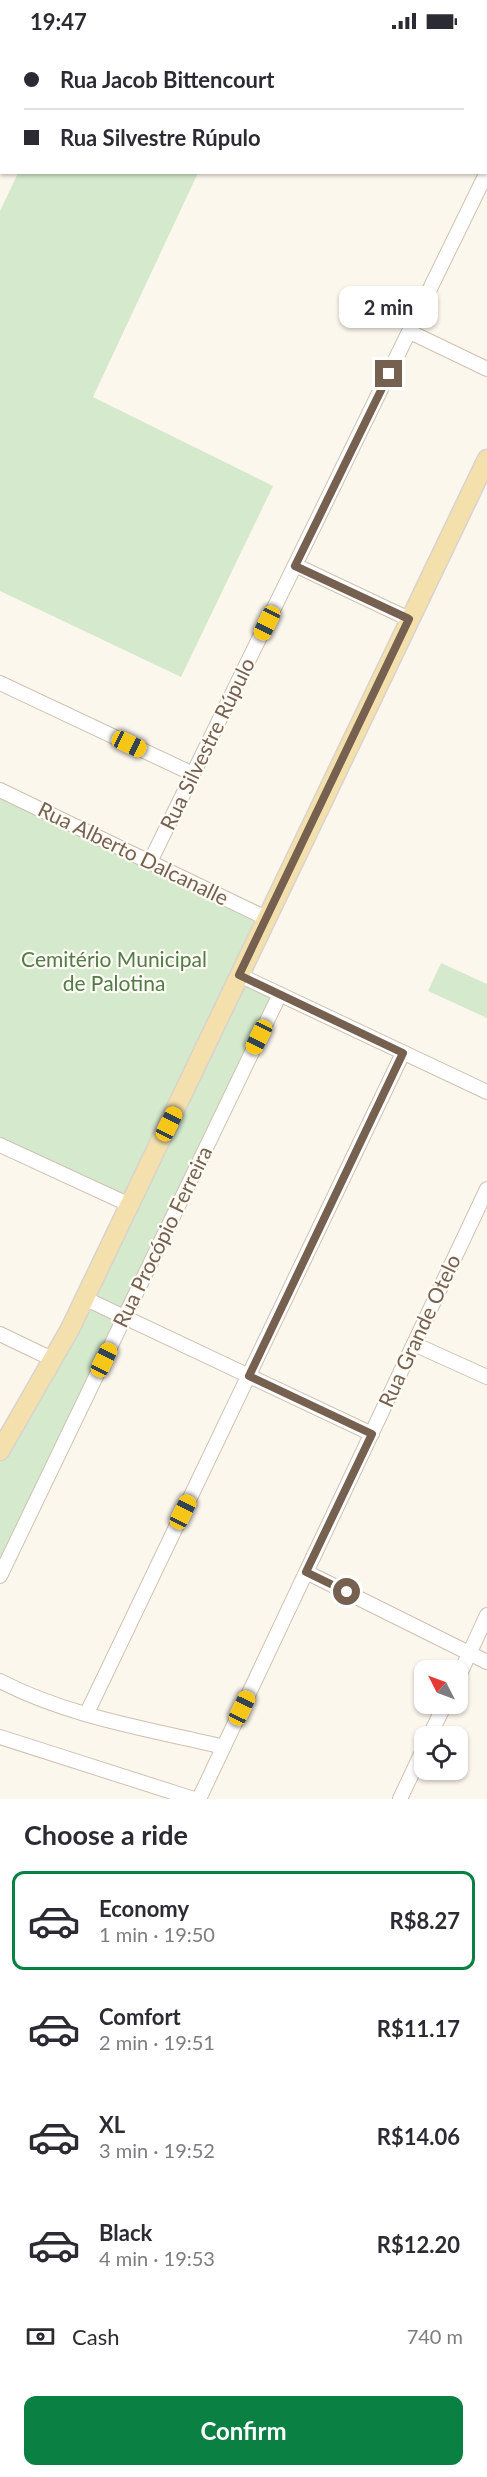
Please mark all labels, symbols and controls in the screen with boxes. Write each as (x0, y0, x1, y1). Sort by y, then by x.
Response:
text: 19:47 (30, 8, 87, 35)
text: Rua Jacob Bittencourt (60, 66, 274, 93)
text: Rua Silvestre Rúpulo (60, 124, 261, 151)
callout: 2 min (340, 287, 438, 329)
text: 2 min (364, 295, 413, 319)
route end (375, 360, 402, 387)
car (251, 603, 283, 643)
street label: Rua Silvestre Rúpulo (154, 653, 259, 833)
car (109, 728, 149, 760)
street label: Rua Alberto Dalcanalle (34, 796, 233, 910)
park label: Cemitério Municipal de Palotina (21, 946, 207, 995)
car (243, 1017, 275, 1057)
car (153, 1104, 185, 1144)
street label: Rua Procópio Ferreira (107, 1142, 216, 1331)
street label: Rua Grande Otelo (372, 1250, 465, 1411)
car (88, 1340, 120, 1380)
car (167, 1492, 199, 1532)
route start (333, 1578, 360, 1605)
north arrow (414, 1660, 468, 1714)
map controls (414, 1660, 468, 1780)
car (226, 1688, 258, 1728)
button: locate (414, 1726, 468, 1780)
text: Choose a ride (24, 1818, 188, 1851)
icon: car (27, 1894, 81, 1948)
text: Economy (99, 1895, 189, 1922)
text: R$8.27 (390, 1907, 460, 1934)
text: 1 min · 19:50 (99, 1922, 215, 1946)
icon: car (27, 2002, 81, 2056)
text: Comfort (99, 2003, 181, 2030)
text: R$11.17 (377, 2015, 460, 2042)
text: 2 min · 19:51 (99, 2030, 215, 2054)
icon: car (27, 2110, 81, 2164)
text: XL (99, 2111, 125, 2138)
text: R$14.06 (377, 2123, 460, 2150)
text: 3 min · 19:52 (99, 2138, 215, 2162)
icon: car (27, 2218, 81, 2272)
text: Black (99, 2219, 152, 2246)
text: R$12.20 (377, 2231, 460, 2258)
text: 4 min · 19:53 (99, 2246, 215, 2270)
icon: cash (24, 2320, 57, 2353)
text: Cash (72, 2323, 119, 2350)
text: 740 m (407, 2324, 463, 2348)
button: Confirm (24, 2396, 463, 2465)

